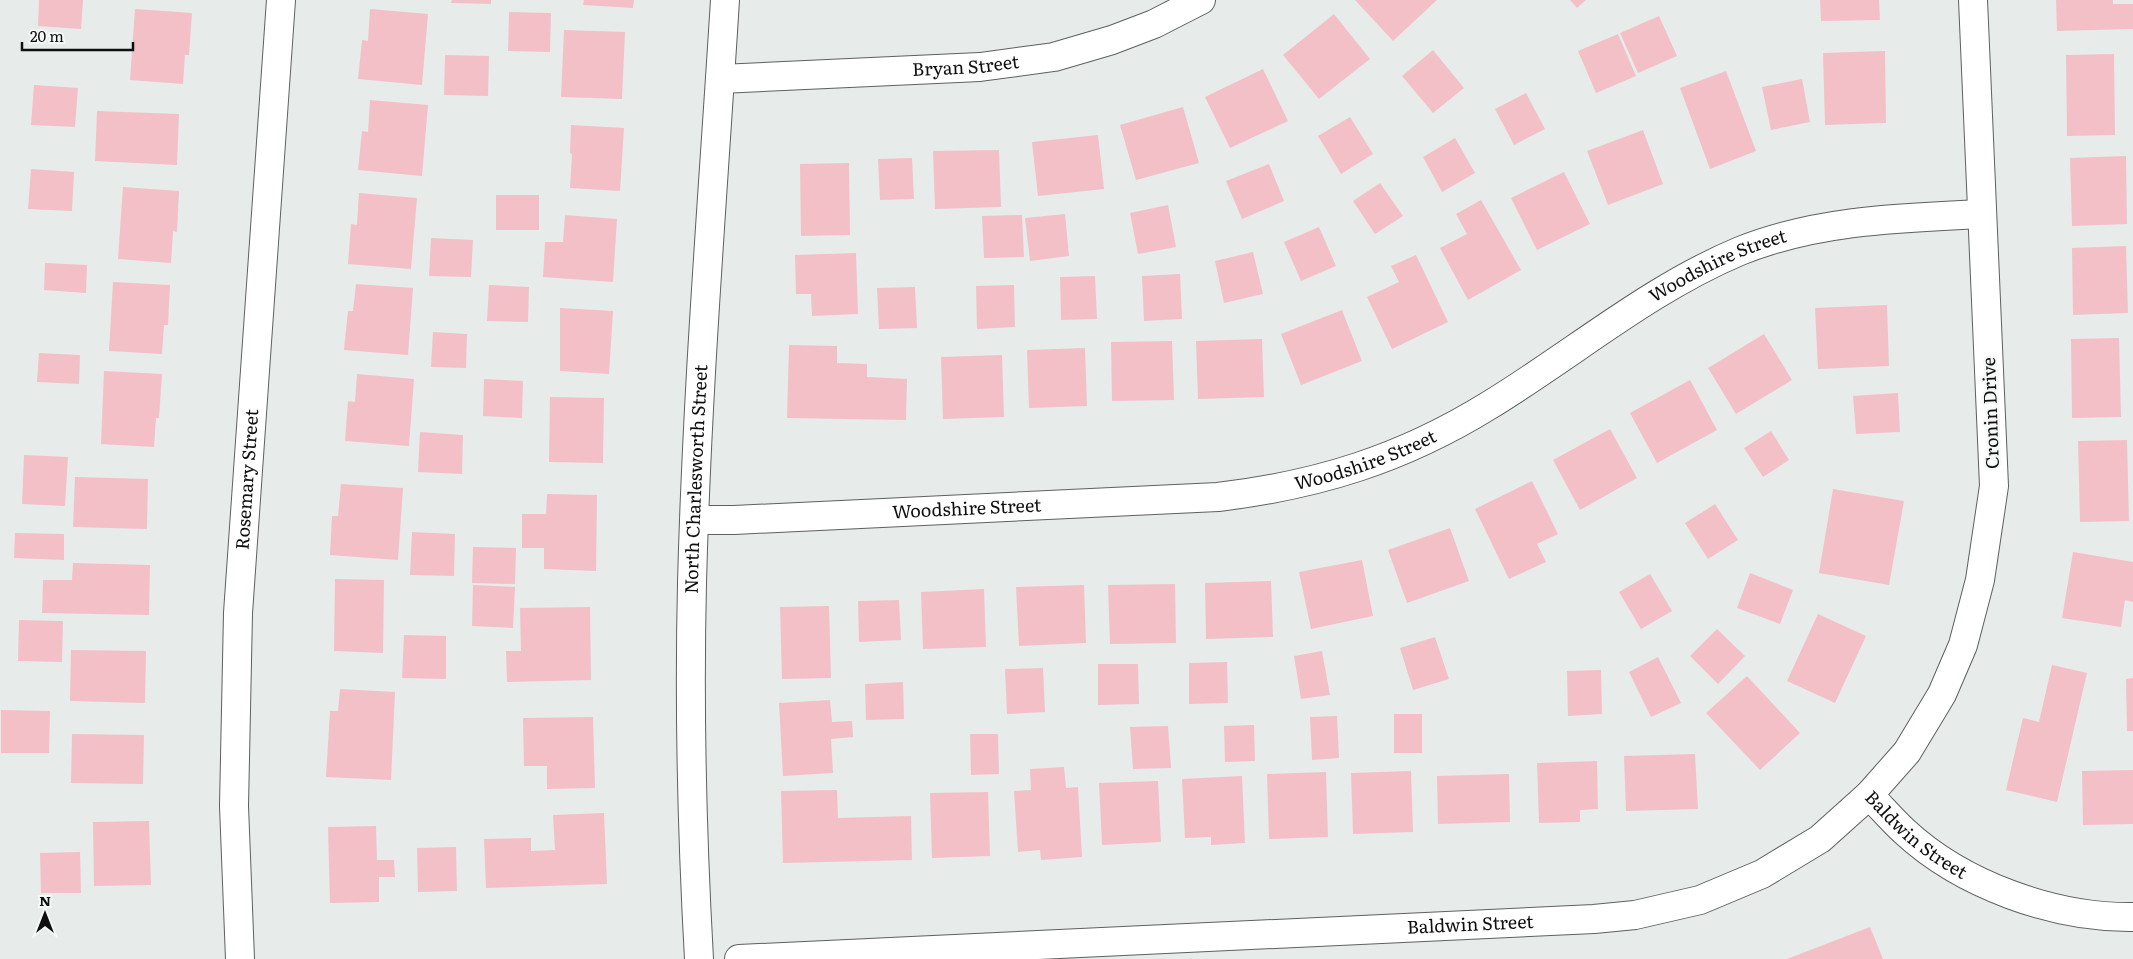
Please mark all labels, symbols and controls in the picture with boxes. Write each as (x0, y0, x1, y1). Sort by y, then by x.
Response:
scale bar (22, 20, 134, 52)
text: 20 m (30, 24, 64, 47)
street label: Bryan Street (912, 47, 1021, 82)
street label: Woodshire Street (1643, 221, 1790, 308)
street label: Cronin Drive (1974, 357, 2005, 469)
street label: North Charlesworth Street (677, 363, 713, 594)
street label: Rosemary Street (227, 407, 264, 551)
street label: Woodshire Street (1291, 422, 1441, 496)
street label: Woodshire Street (892, 490, 1042, 524)
street label: Baldwin Street (1859, 784, 1973, 885)
north arrow (20, 889, 70, 939)
text: N (39, 890, 51, 910)
street label: Baldwin Street (1406, 907, 1535, 940)

